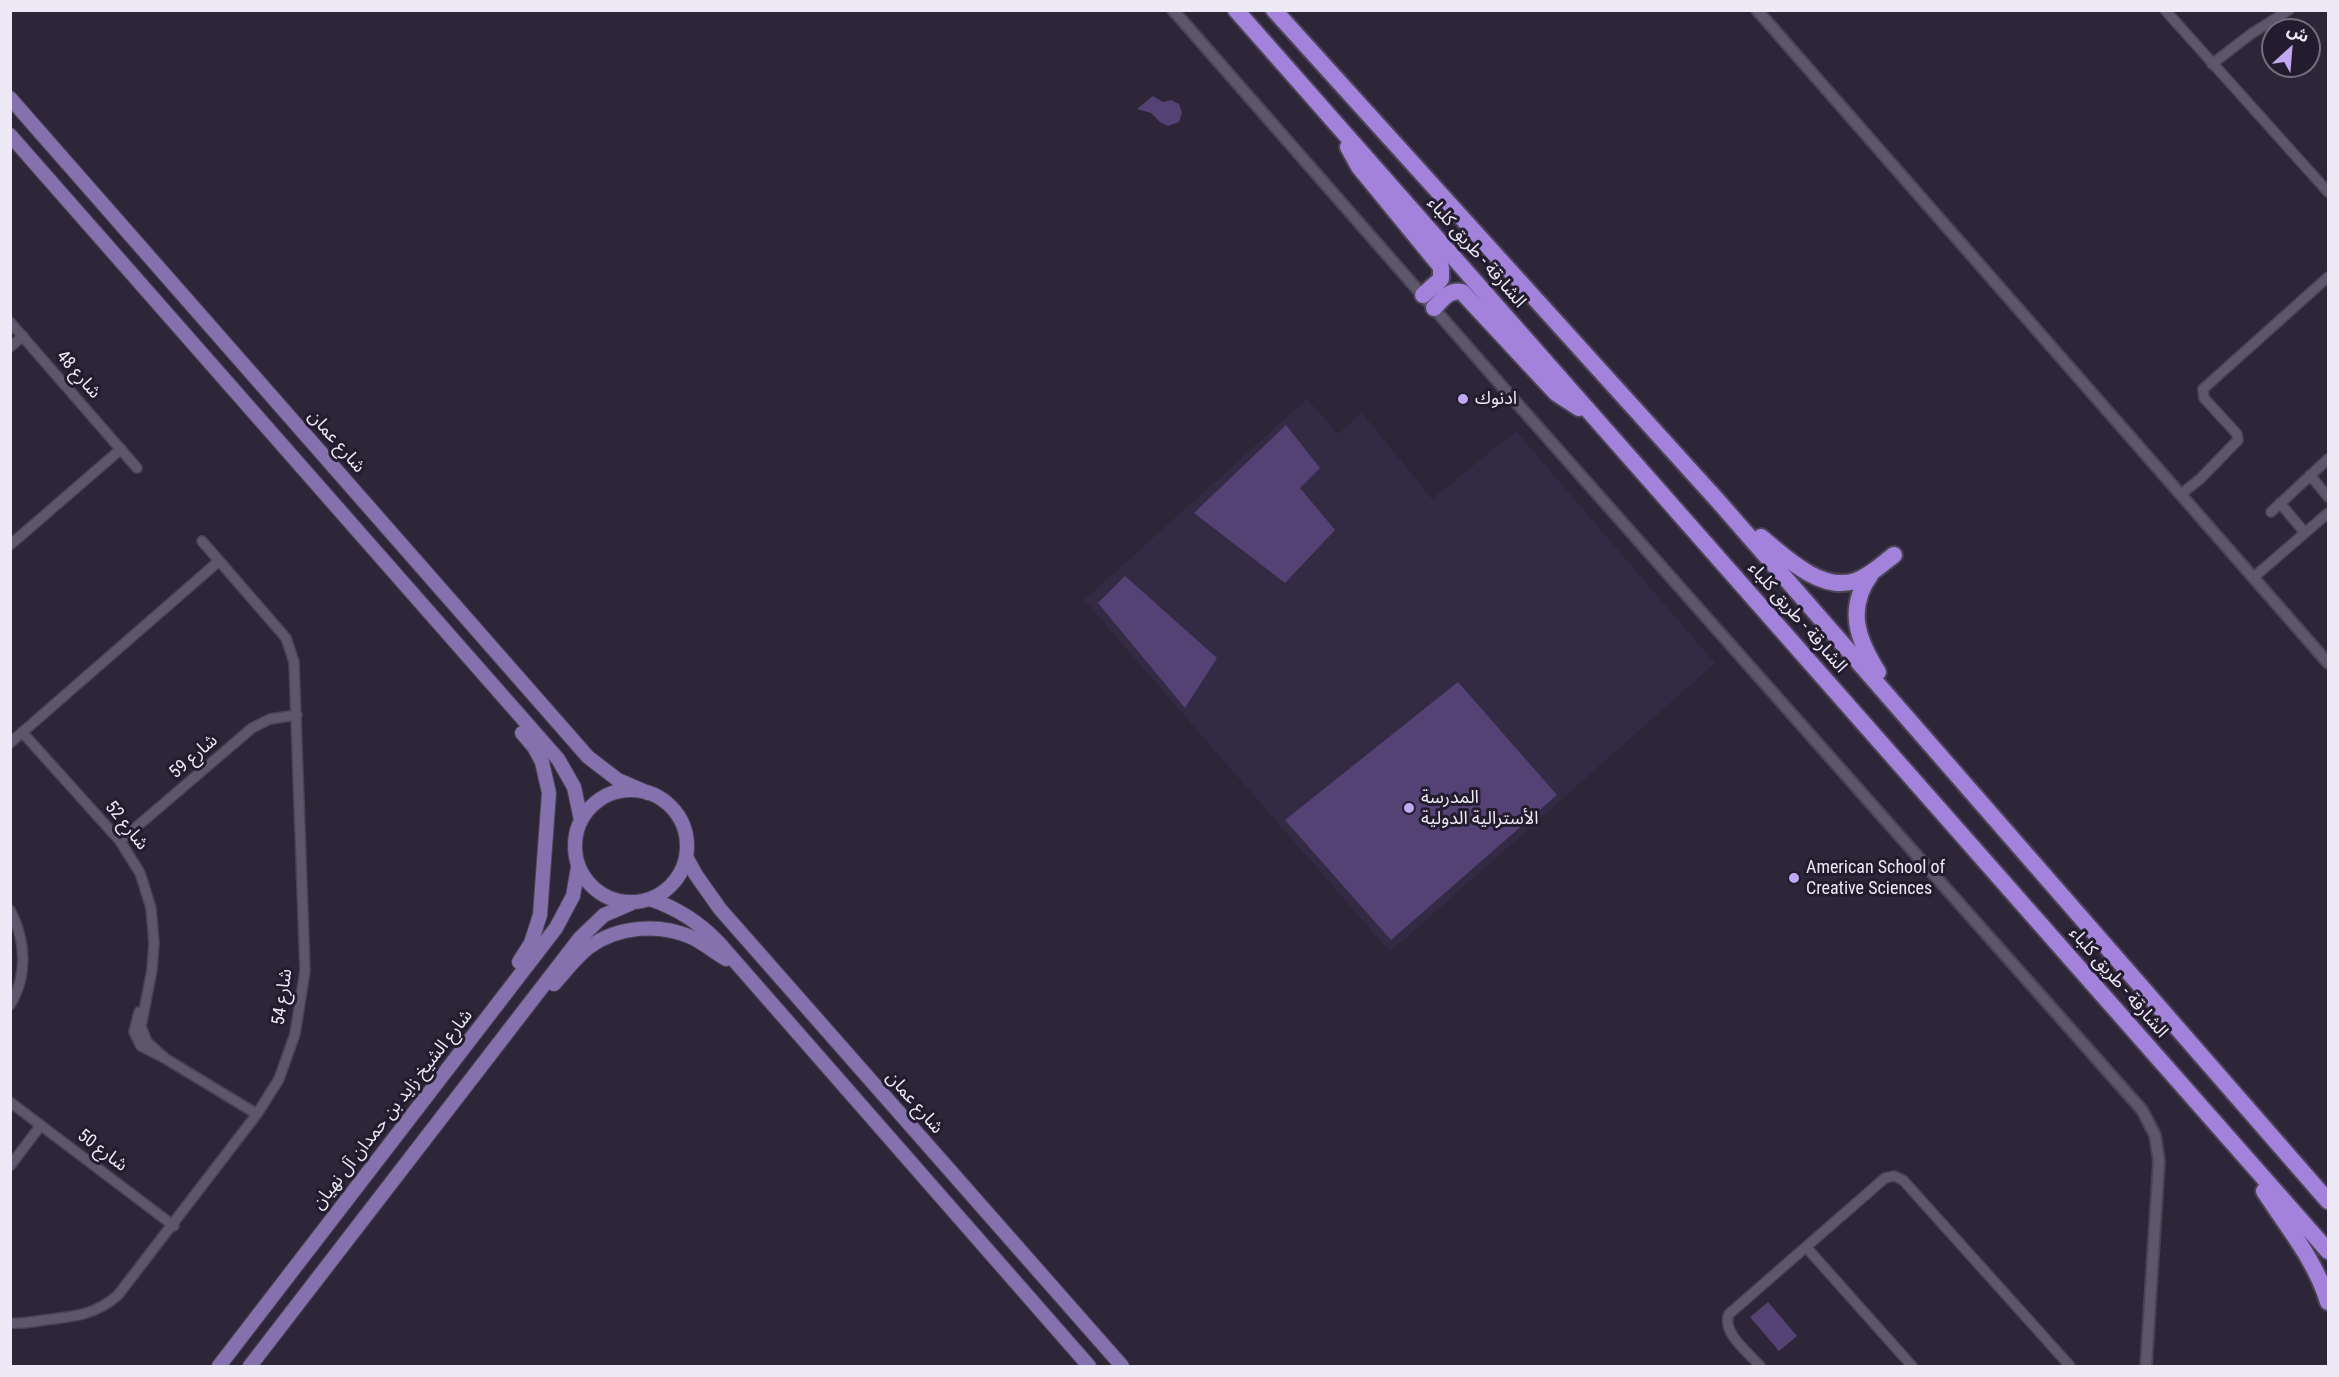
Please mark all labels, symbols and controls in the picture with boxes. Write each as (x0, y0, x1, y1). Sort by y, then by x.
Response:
north arrow (2261, 18, 2321, 78)
text: ش (2284, 20, 2312, 47)
street label: الشارقة - طريق كلباء (1422, 193, 1530, 313)
street label: شارع 48 (51, 346, 105, 404)
place label: ادنوك (1475, 388, 1517, 410)
marker: ادنوك (1456, 392, 1470, 406)
street label: شارع عمان (303, 406, 369, 478)
street label: الشارقة - طريق كلباء (1743, 558, 1851, 678)
street label: شارع 59 (165, 730, 223, 784)
place label: المدرسة الأسترالية الدولية (1421, 787, 1539, 830)
street label: شارع 52 (100, 797, 152, 855)
marker: المدرسة الأسترالية الدولية (1402, 801, 1416, 815)
place label: American School of Creative Sciences (1806, 857, 1945, 900)
marker: American School of Creative Sciences (1787, 871, 1801, 885)
street label: الشارقة - طريق كلباء (2064, 923, 2172, 1043)
street label: شارع 54 (268, 967, 298, 1027)
street label: شارع الشيخ زايد بن حمدان آل نهيان (308, 1006, 478, 1214)
street label: شارع عمان (881, 1067, 947, 1139)
street label: شارع 50 (73, 1125, 131, 1177)

